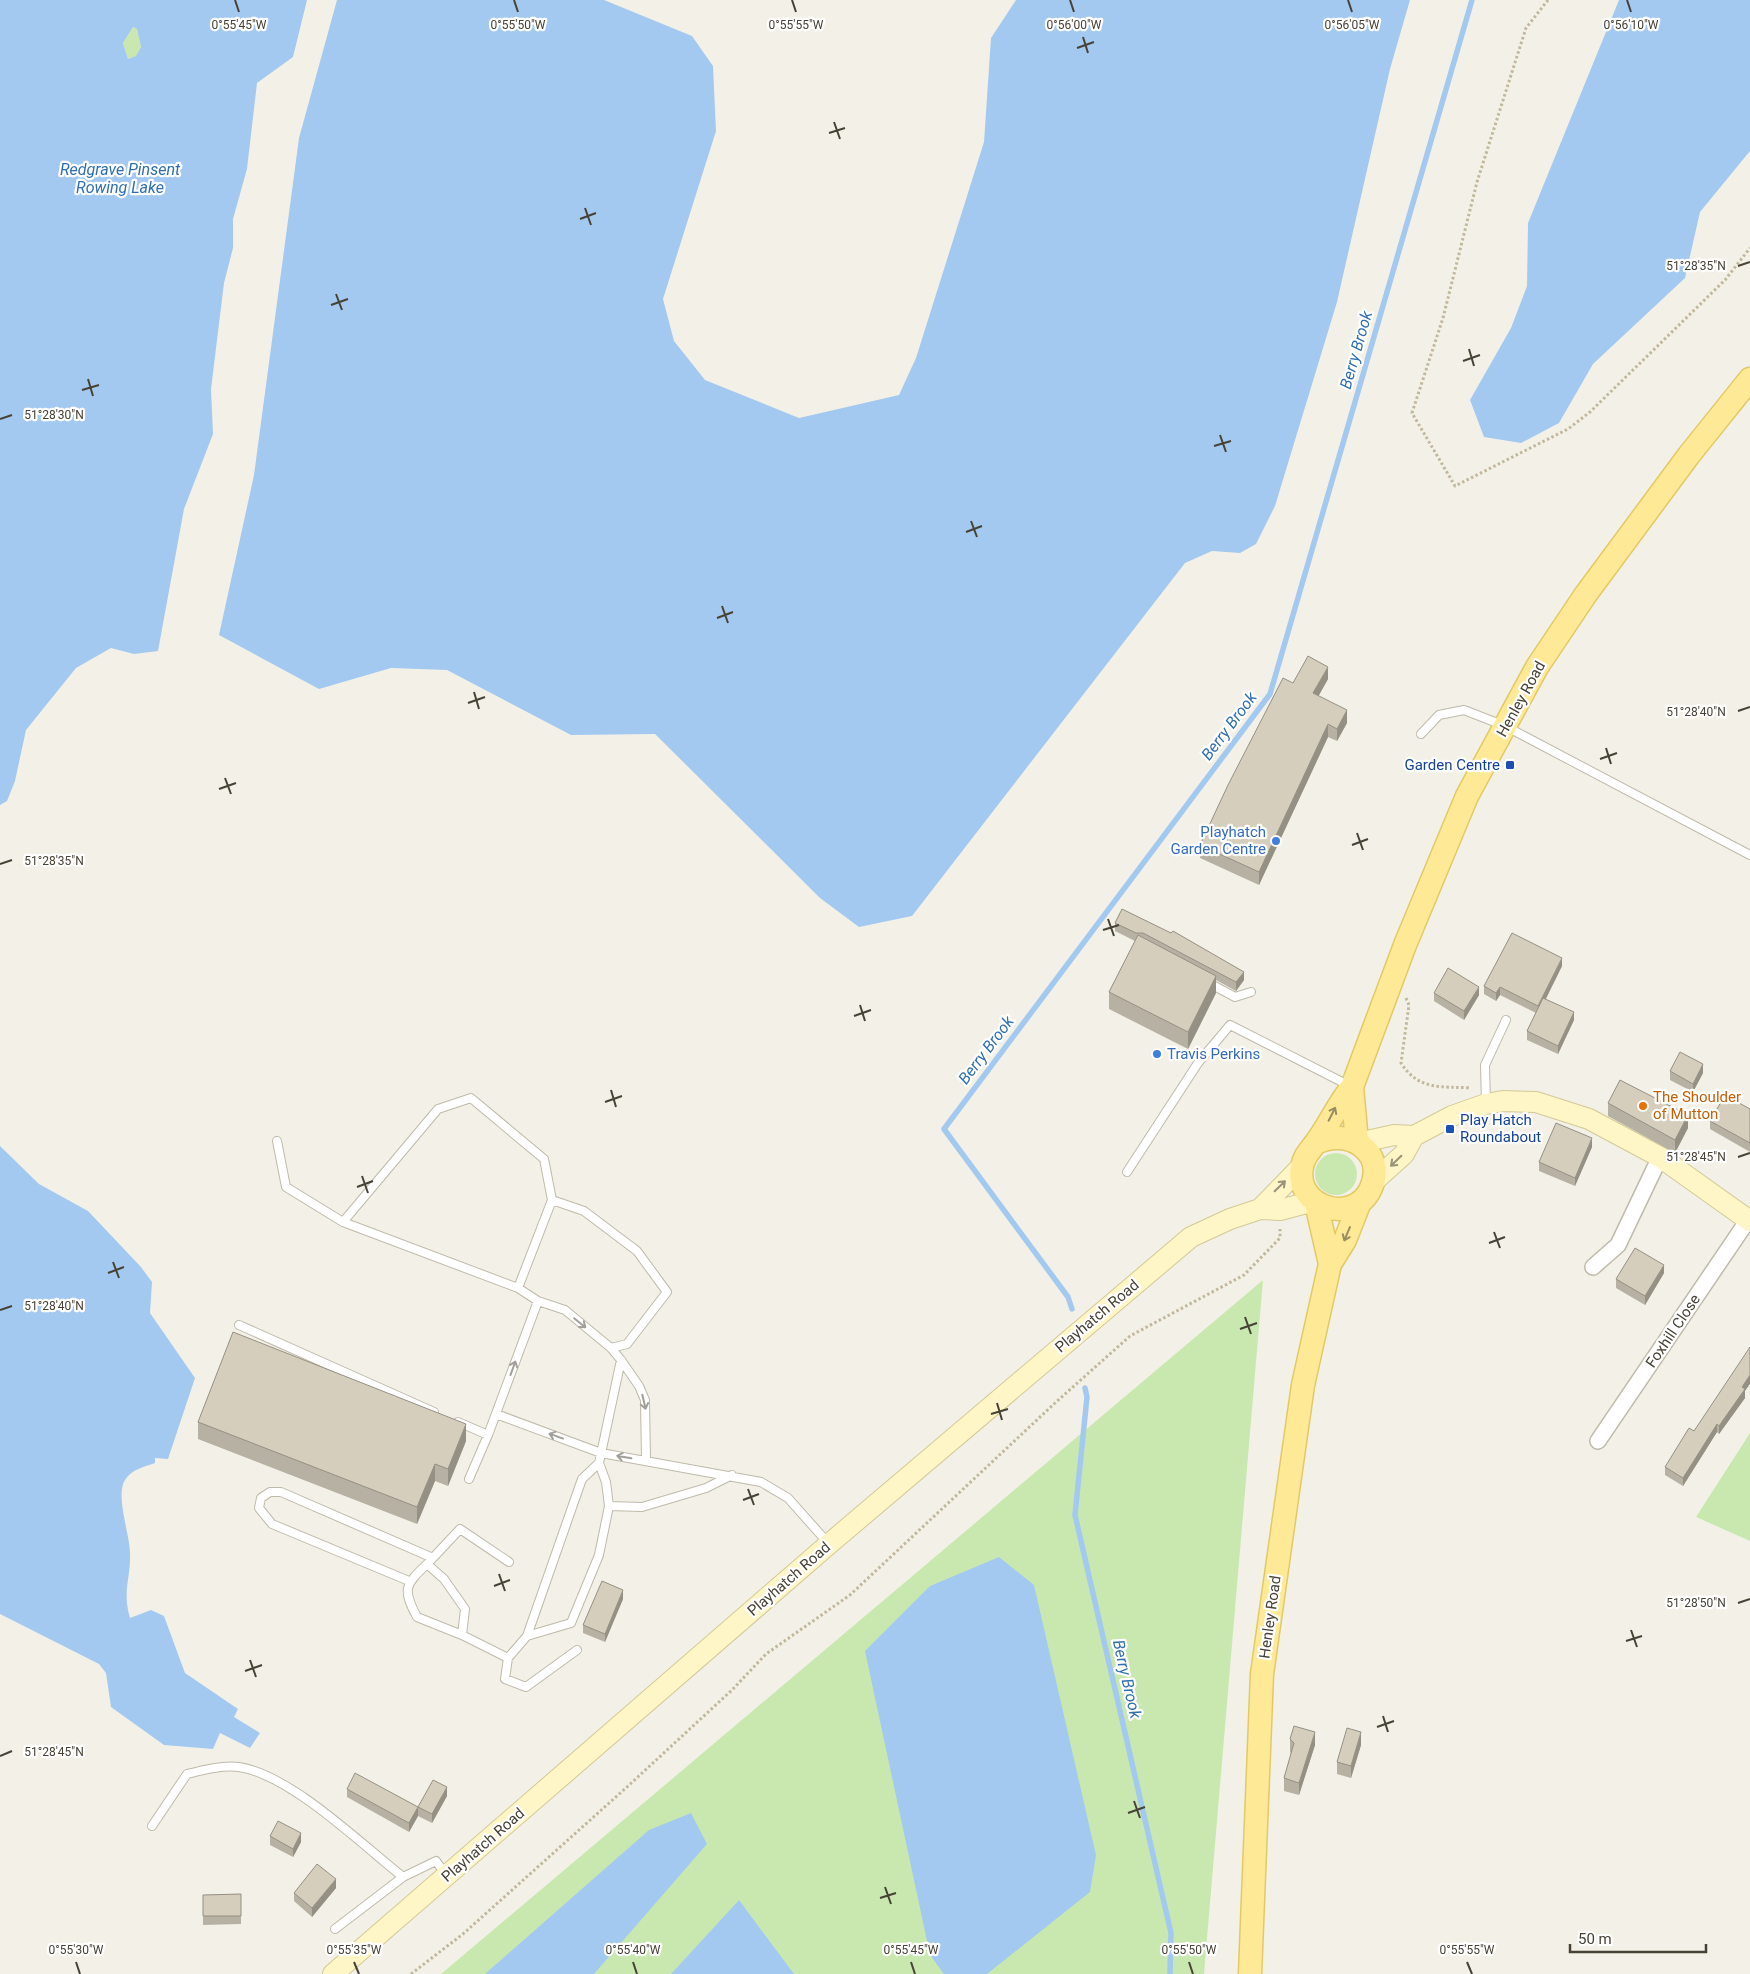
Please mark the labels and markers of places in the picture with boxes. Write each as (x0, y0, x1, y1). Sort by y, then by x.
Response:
place label: Garden Centre (1404, 756, 1500, 774)
marker: Garden Centre (1504, 759, 1516, 771)
place label: Playhatch Garden Centre (1170, 823, 1266, 858)
marker: Playhatch Garden Centre (1270, 835, 1282, 847)
place label: Travis Perkins (1167, 1045, 1260, 1063)
marker: Travis Perkins (1151, 1048, 1163, 1060)
place label: The Shoulder of Mutton (1653, 1088, 1741, 1123)
marker: The Shoulder of Mutton (1637, 1100, 1649, 1112)
place label: Play Hatch Roundabout (1460, 1111, 1541, 1146)
marker: Play Hatch Roundabout (1444, 1123, 1456, 1135)

